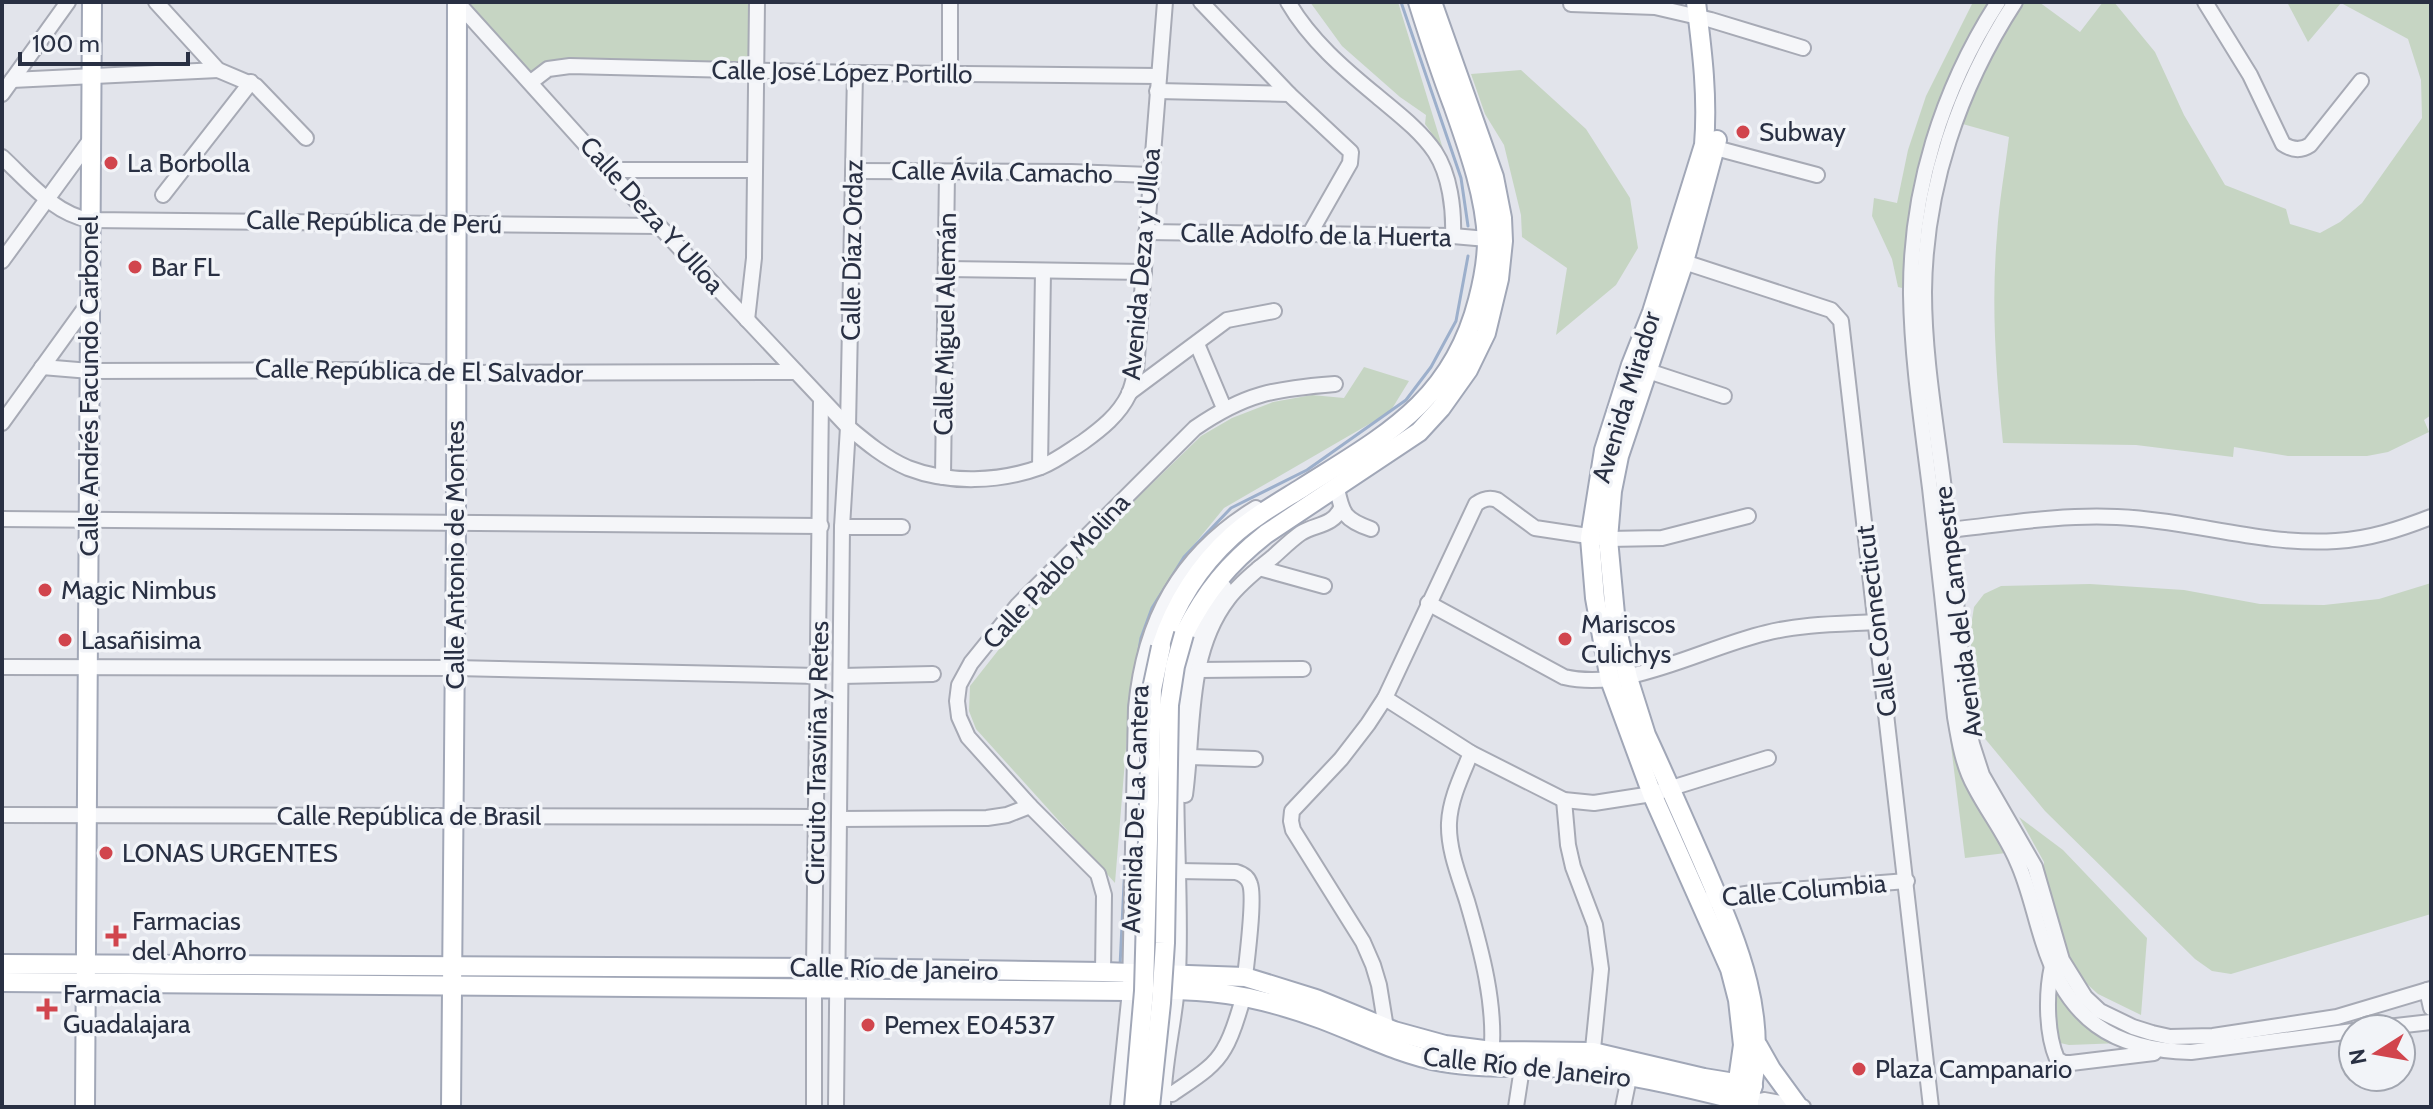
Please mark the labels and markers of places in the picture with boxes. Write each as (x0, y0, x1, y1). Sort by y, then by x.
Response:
place label: Subway (1759, 116, 1846, 148)
marker: Subway (1734, 123, 1752, 141)
place label: La Borbolla (127, 147, 250, 179)
marker: La Borbolla (102, 154, 120, 172)
place label: Bar FL (151, 251, 220, 283)
marker: Bar FL (126, 258, 144, 276)
place label: Magic Nimbus (61, 574, 216, 606)
marker: Magic Nimbus (36, 581, 54, 599)
place label: Mariscos Culichys (1581, 608, 1676, 670)
place label: Lasañisima (81, 624, 202, 656)
marker: Mariscos Culichys (1556, 630, 1574, 648)
marker: Lasañisima (56, 631, 74, 649)
place label: LONAS URGENTES (122, 837, 338, 869)
marker: LONAS URGENTES (97, 844, 115, 862)
place label: Farmacias del Ahorro (132, 905, 247, 967)
marker: Farmacias del Ahorro (107, 927, 125, 945)
place label: Farmacia Guadalajara (63, 978, 191, 1040)
marker: Farmacia Guadalajara (38, 1000, 56, 1018)
place label: Pemex E04537 (884, 1009, 1055, 1041)
marker: Pemex E04537 (859, 1016, 877, 1034)
place label: Plaza Campanario (1875, 1053, 2072, 1085)
marker: Plaza Campanario (1850, 1060, 1868, 1078)

